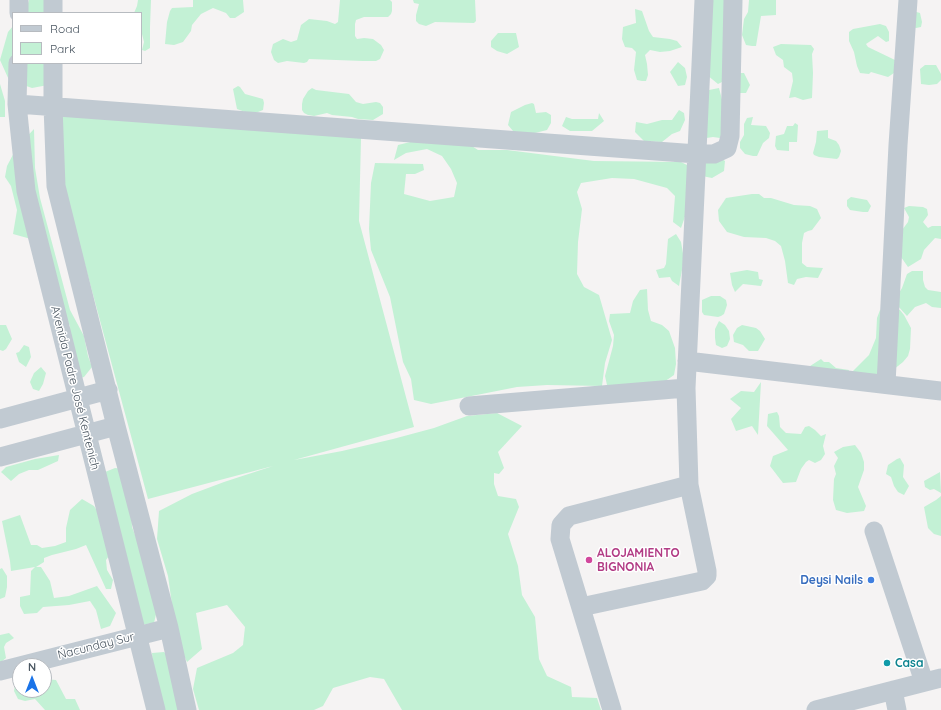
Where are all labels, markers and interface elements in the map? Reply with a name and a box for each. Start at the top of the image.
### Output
legend [12,12,142,64]
text: Road [50,21,80,36]
text: Park [50,41,75,56]
street label: Avenida Padre José Kentenich [48,304,102,472]
place label: ALOJAMIENTO BIGNONIA [597,546,680,574]
marker: ALOJAMIENTO BIGNONIA [584,555,594,565]
place label: Deysi Nails [800,573,863,587]
marker: Deysi Nails [866,575,876,585]
street label: Ńacunday Sur [56,629,136,663]
place label: Casa [895,656,923,670]
north arrow [12,658,52,698]
marker: Casa [882,658,892,668]
text: N [28,660,36,674]

